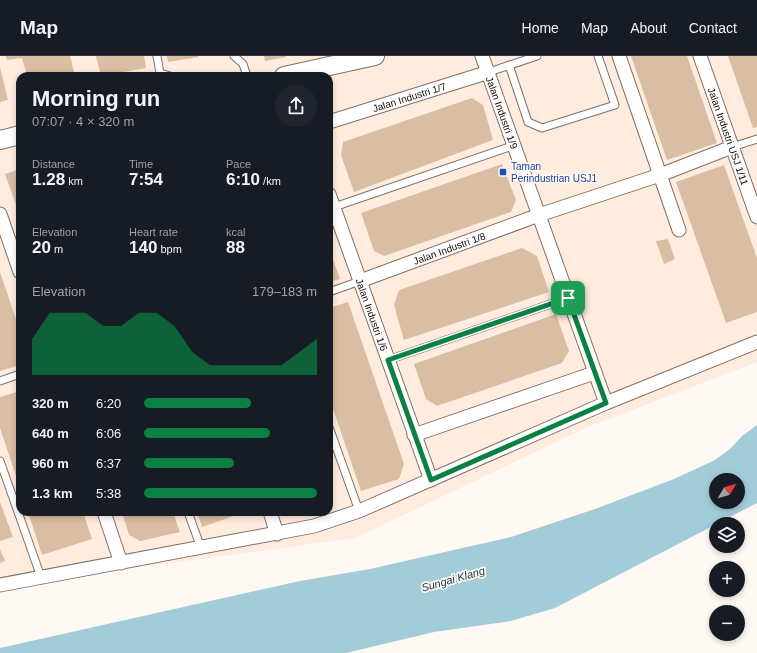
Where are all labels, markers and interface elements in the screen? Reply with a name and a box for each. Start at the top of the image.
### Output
text: Map [20,17,58,38]
text: Home [522,20,559,36]
text: Map [581,20,608,36]
text: About [630,20,667,36]
text: Contact [689,20,737,36]
street label: Jalan Industri 1/9 [484,75,520,151]
street label: Jalan Industri 1/7 [371,80,448,114]
button: share [275,85,317,127]
text: Morning run [32,86,160,111]
street label: Jalan Industri USJ 1/11 [706,86,751,187]
text: 07:07 · 4 × 320 m [32,114,134,129]
text: Distance [32,158,75,170]
text: Time [129,158,153,170]
text: Pace [226,158,251,170]
place label: Taman Perindustrian USJ1 [511,161,598,184]
marker: Taman Perindustrian USJ1 [498,167,508,177]
text: 1.28 [32,170,65,189]
text: 7:54 [129,170,163,189]
text: 6:10 [226,170,260,189]
text: km [65,175,83,187]
text: /km [260,175,281,187]
text: Elevation [32,226,77,238]
text: Heart rate [129,226,178,238]
text: kcal [226,226,246,238]
street label: Jalan Industri 1/8 [411,230,487,266]
text: 20 [32,238,51,257]
text: 140 [129,238,157,257]
text: 88 [226,238,245,257]
text: m [51,243,63,255]
text: bpm [157,243,182,255]
street label: Jalan Industri 1/6 [354,277,390,353]
pin [551,281,585,315]
text: Elevation [32,284,85,299]
text: 179–183 m [252,284,317,299]
icon: arrive [557,287,579,309]
text: 320 m [32,396,69,411]
text: 6:20 [96,396,121,411]
text: 640 m [32,426,69,441]
text: 6:06 [96,426,121,441]
text: 960 m [32,456,69,471]
text: 6:37 [96,456,121,471]
north arrow [709,473,745,509]
map controls [709,473,745,641]
text: 1.3 km [32,486,72,501]
text: 5:38 [96,486,121,501]
button: layers [709,517,745,553]
button: + [709,561,745,597]
water label: Sungai Klang [420,564,487,594]
button: − [709,605,745,641]

